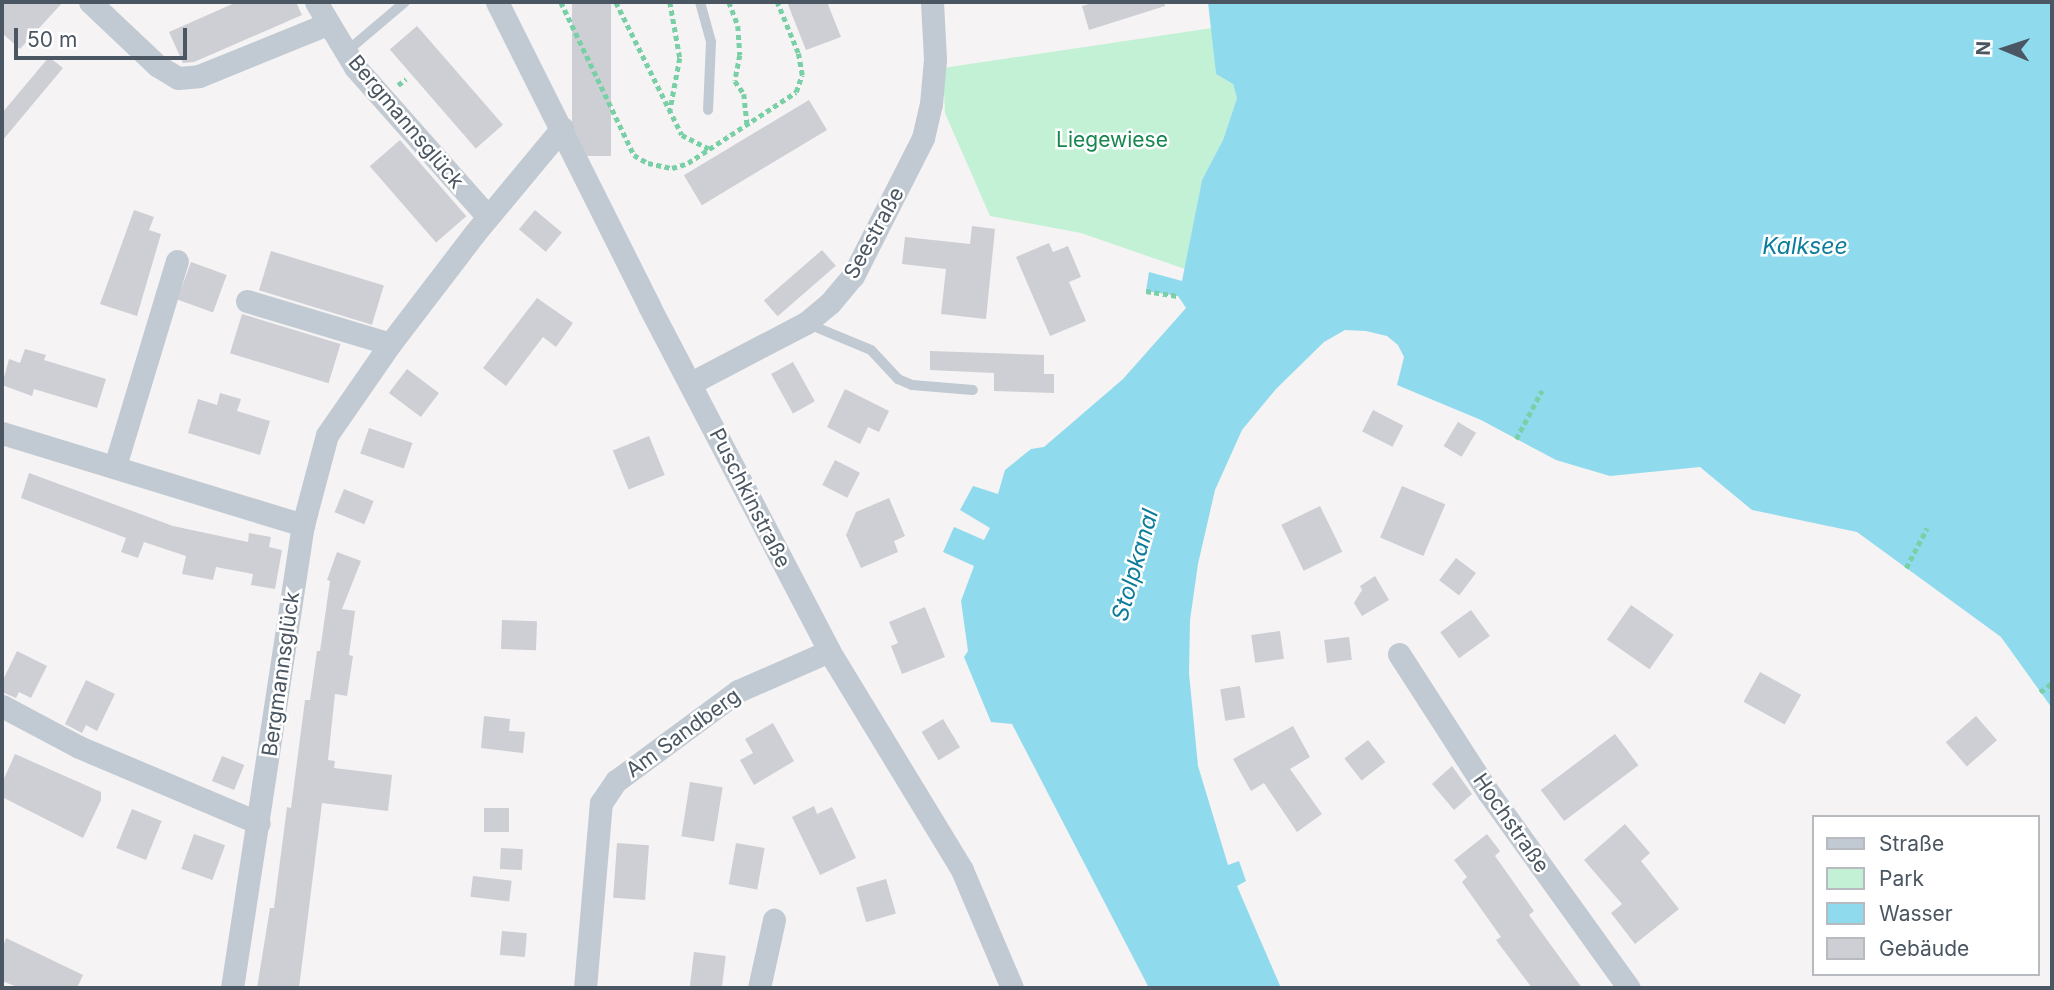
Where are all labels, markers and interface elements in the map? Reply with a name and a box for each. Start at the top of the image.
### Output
scale bar [18,14,191,58]
north arrow [1970,14,2040,84]
text: 50 m [27,27,77,52]
text: N [1972,41,1995,56]
street label: Bergmannsglück [343,50,469,194]
park label: Liegewiese [1056,127,1168,153]
street label: Seestraße [839,183,909,283]
water label: Kalksee [1762,232,1848,260]
street label: Puschkinstraße [704,424,796,572]
water label: Stolpkanal [1106,506,1164,624]
street label: Bergmannsglück [257,590,305,758]
street label: Am Sandberg [621,683,745,783]
street label: Hochstraße [1468,768,1554,878]
legend [1812,815,2040,976]
text: Straße [1879,831,1944,856]
text: Park [1879,866,1924,891]
text: Wasser [1879,901,1953,926]
text: Gebäude [1879,936,1969,961]

